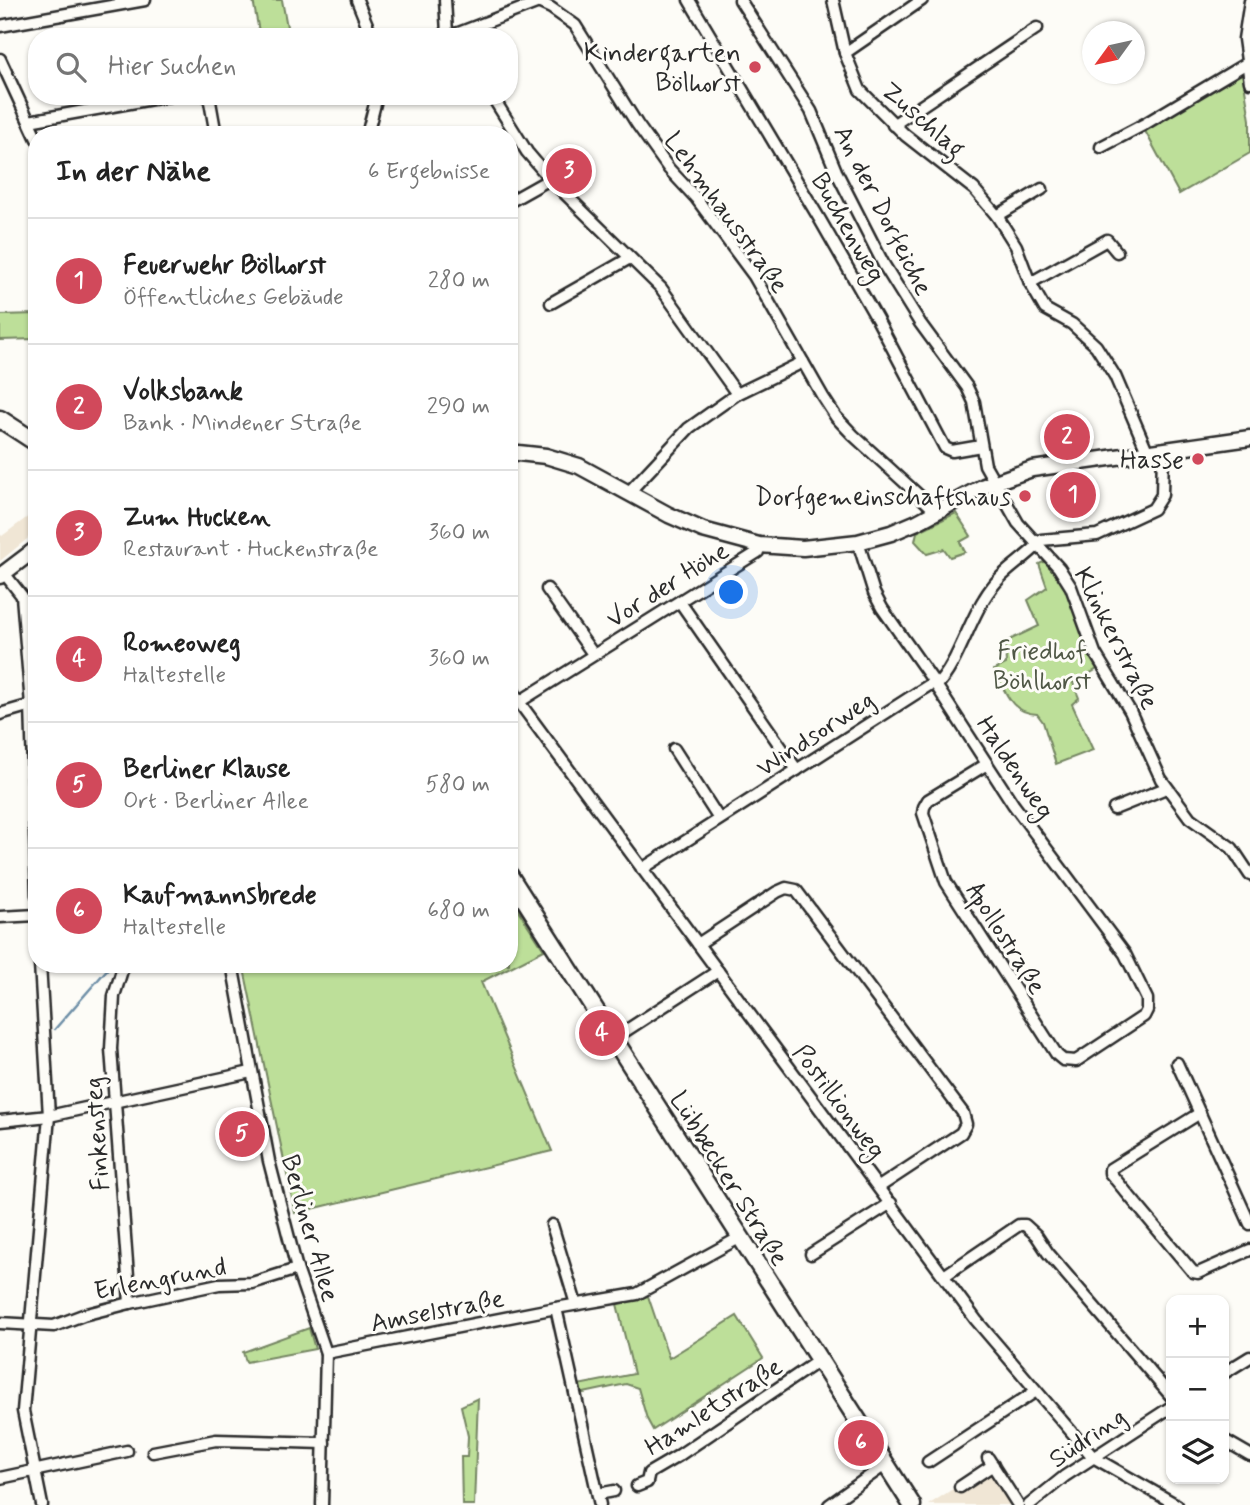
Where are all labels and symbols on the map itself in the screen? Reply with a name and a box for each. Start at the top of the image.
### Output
north arrow [1082,21,1145,84]
place label: Kindergarten Bölhorst [584,37,741,101]
marker: Kindergarten Bölhorst [747,59,763,75]
street label: Zuschlag [871,75,972,169]
street label: An der Dorfeiche [825,120,940,302]
street label: Lehmhausstraße [655,126,796,301]
pin: 3 [546,145,592,197]
street label: Buchenweg [800,167,892,290]
pin: 2 [1044,411,1090,463]
place label: Hasse [1120,444,1184,478]
marker: Hasse [1190,451,1206,467]
pin: 1 [1050,469,1096,521]
place label: Dorfgemeinschaftshaus [755,481,1011,515]
marker: Dorfgemeinschaftshaus [1017,488,1033,504]
street label: Vor der Höhe [600,534,736,637]
street label: Klinkerstraße [1065,562,1166,716]
your location [714,575,748,609]
park label: Friedhof Böhlhorst [993,635,1091,699]
street label: Windsorweg [750,684,882,786]
street label: Haldenweg [966,710,1061,828]
street label: Apollostraße [955,877,1053,1003]
pin: 4 [579,1007,625,1059]
street label: Postillionweg [782,1038,893,1168]
street label: Finkensteg [77,1076,119,1192]
street label: Lübbecker Straße [661,1085,796,1273]
pin: 5 [219,1108,265,1160]
street label: Berliner Allee [272,1151,346,1306]
street label: Erlengrund [91,1250,229,1309]
street label: Amselstraße [368,1282,507,1342]
street label: Hamletstraße [639,1350,790,1465]
street label: Südring [1043,1400,1133,1477]
pin: 6 [838,1417,884,1469]

